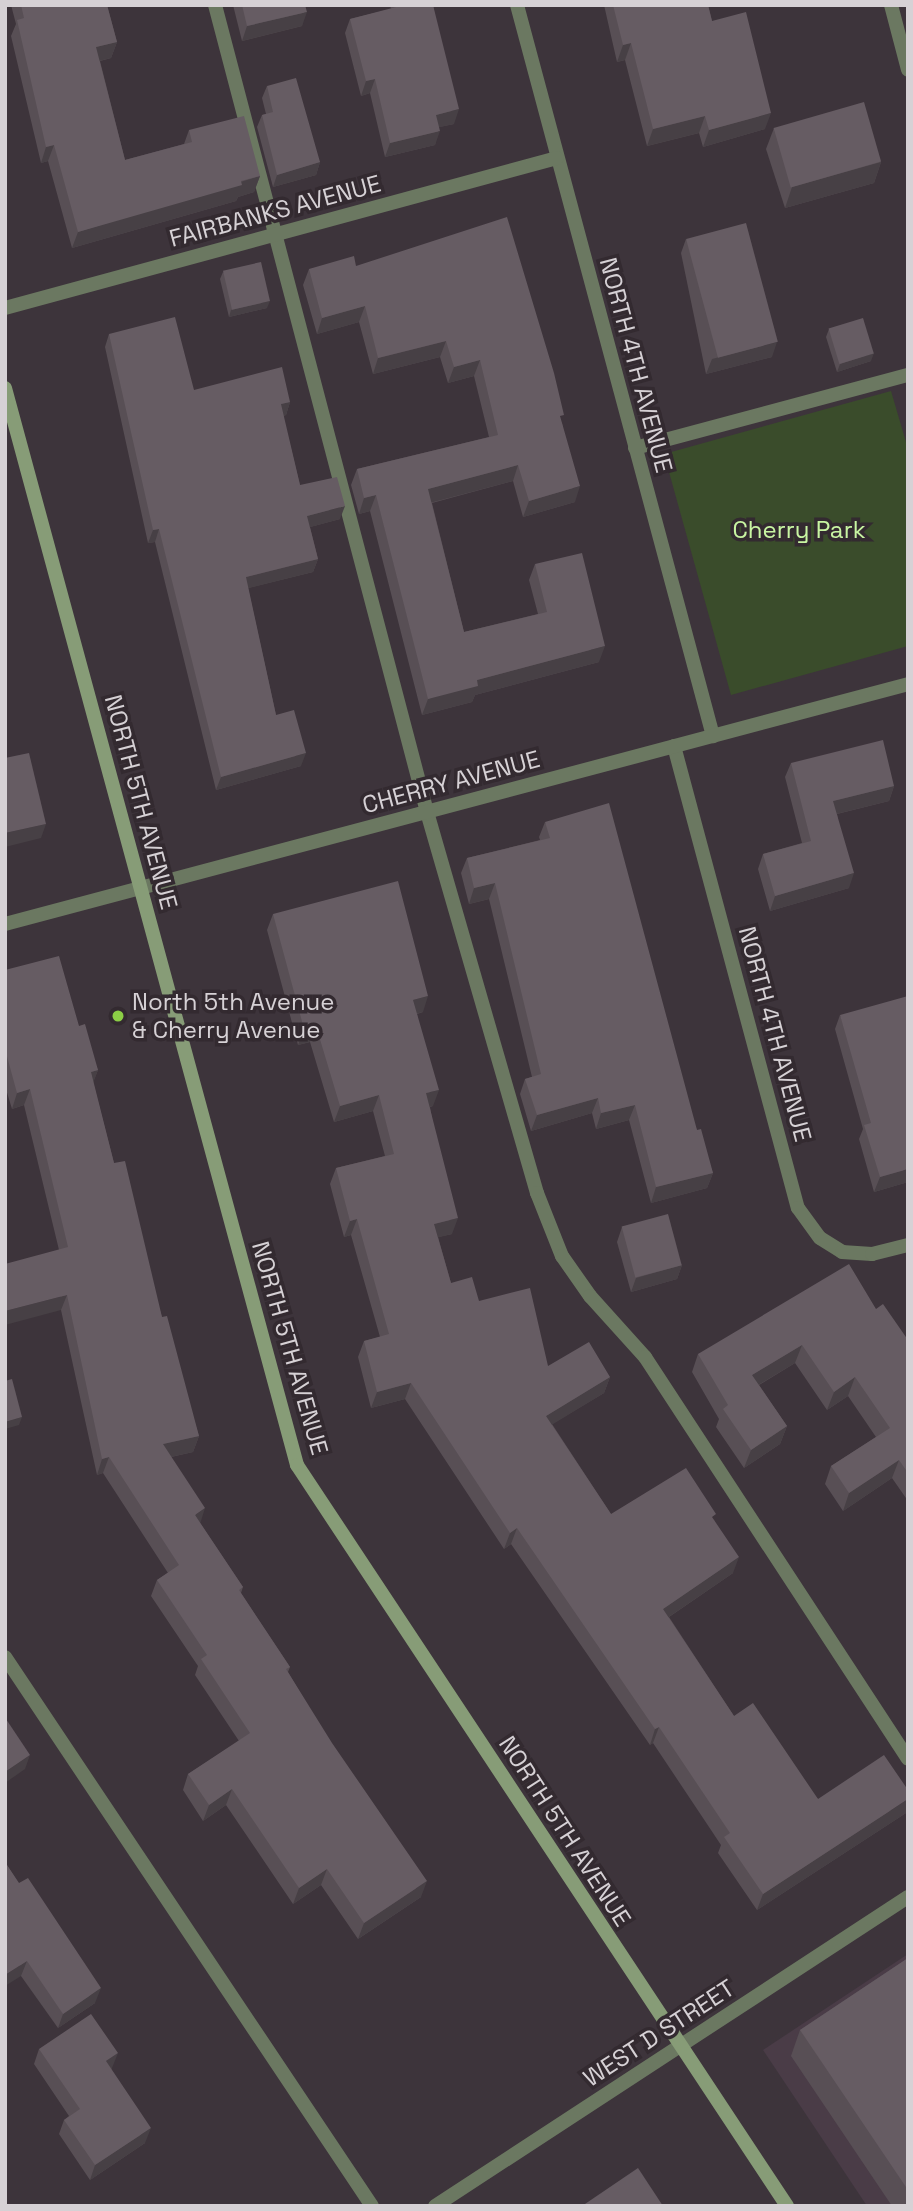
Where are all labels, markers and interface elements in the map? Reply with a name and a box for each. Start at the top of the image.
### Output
street label: FAIRBANKS AVENUE [166,169,384,253]
street label: NORTH 4TH AVENUE [593,254,679,476]
park label: Cherry Park [732,516,866,544]
street label: NORTH 5TH AVENUE [98,692,184,912]
street label: CHERRY AVENUE [359,744,543,820]
street label: NORTH 4TH AVENUE [732,923,818,1145]
place label: North 5th Avenue & Cherry Avenue [132,988,335,1044]
marker: North 5th Avenue & Cherry Avenue [110,1008,126,1024]
street label: NORTH 5TH AVENUE [246,1238,334,1458]
street label: NORTH 5TH AVENUE [493,1730,637,1932]
street label: WEST D STREET [578,1973,740,2093]

